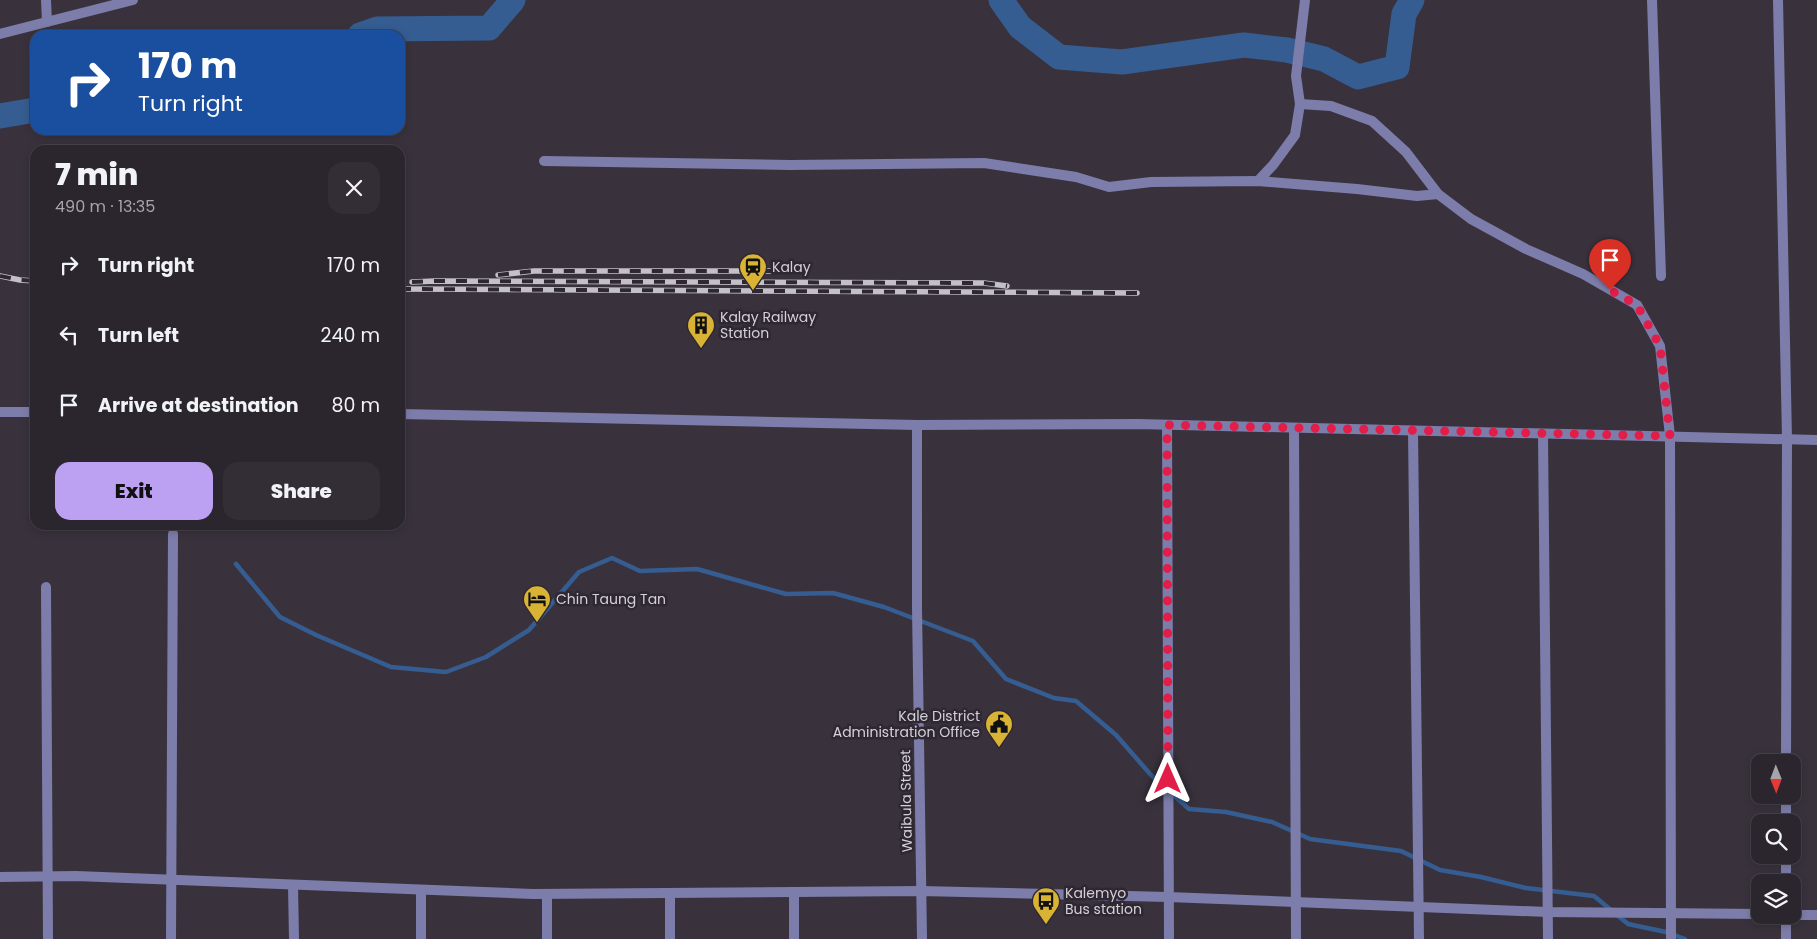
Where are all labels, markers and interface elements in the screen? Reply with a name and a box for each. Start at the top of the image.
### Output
text: 170 m [138,41,237,90]
icon: right [55,50,120,115]
text: Turn right [138,88,243,119]
text: 7 min [55,153,138,196]
button: close [328,162,380,214]
text: 490 m · 13:35 [55,195,155,218]
pin [1589,239,1631,290]
icon: arrive [1596,246,1624,274]
icon: right [55,251,83,279]
text: Turn right [98,252,194,279]
text: 170 m [327,252,380,279]
station icon: Kalay [738,252,768,291]
place label: Kalay [772,257,811,277]
place label: Kalay Railway Station [720,307,816,343]
building icon: Kalay Railway Station [686,310,716,349]
icon: left [55,321,83,349]
text: Turn left [98,322,179,349]
text: 240 m [321,322,380,349]
icon: arrive [55,391,83,419]
text: Arrive at destination [98,392,299,419]
text: 80 m [331,392,380,419]
button: Exit [55,462,213,520]
button: Share [223,462,380,520]
hotel icon: Chin Taung Tan [522,584,552,623]
place label: Chin Taung Tan [556,589,666,609]
place label: Kale District Administration Office [833,706,980,742]
public building icon: Kale District Administration Office [984,709,1014,748]
street label: Waibula Street [895,750,917,852]
position arrow [1141,752,1193,804]
north arrow [1751,754,1801,804]
map controls [1751,754,1801,924]
button: search [1751,814,1801,864]
button: layers [1751,874,1801,924]
place label: Kalemyo Bus station [1065,883,1142,919]
bus stop icon: Kalemyo Bus station [1031,886,1061,925]

